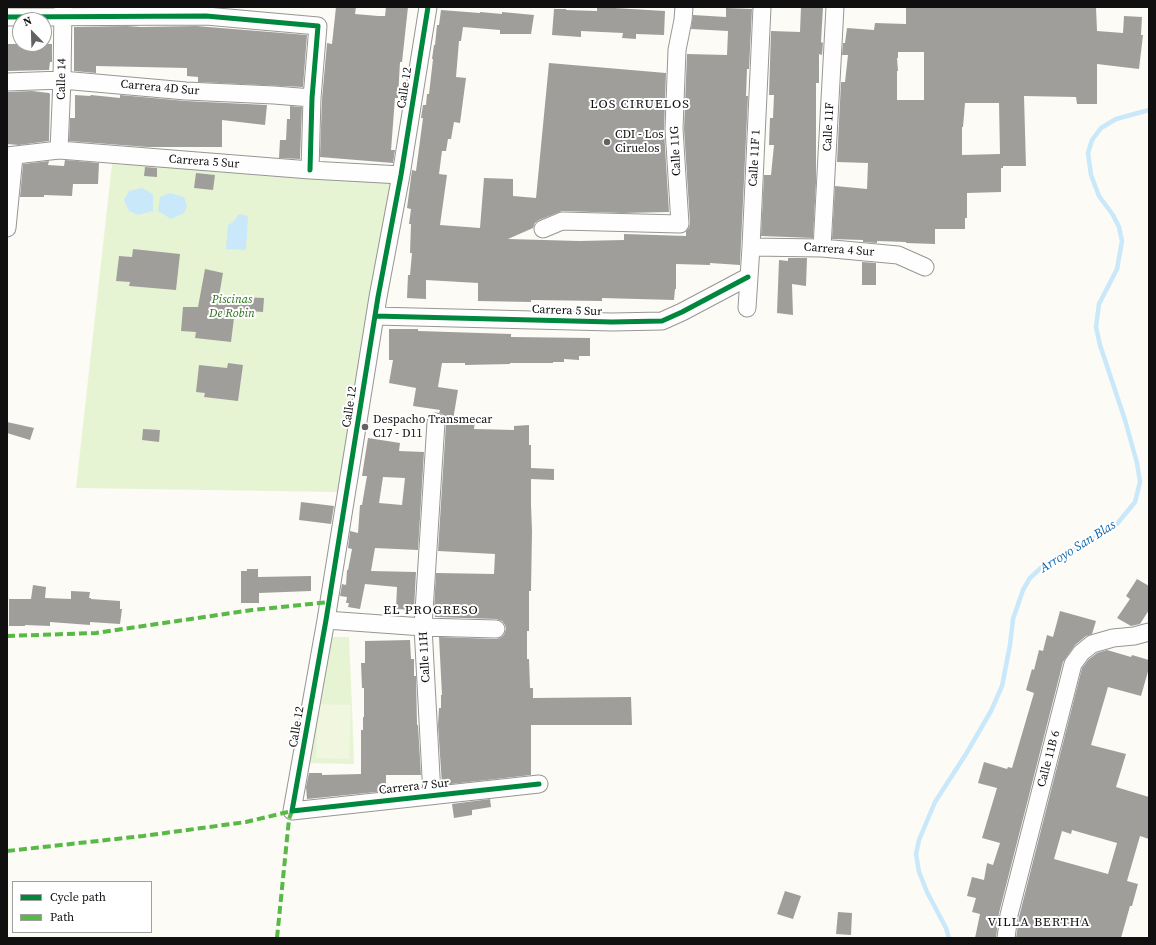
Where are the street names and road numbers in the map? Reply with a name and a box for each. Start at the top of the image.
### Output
street label: Calle 14 [54,58,70,100]
street label: Calle 12 [395,66,415,110]
street label: Carrera 4D Sur [120,77,200,99]
street label: Calle 11F [821,102,837,152]
street label: Calle 11G [668,126,684,176]
street label: Calle 11F 1 [746,129,764,187]
street label: Carrera 5 Sur [168,152,240,172]
street label: Carrera 4 Sur [803,240,875,260]
street label: Carrera 5 Sur [532,303,602,319]
street label: Calle 12 [340,385,360,429]
street label: Calle 11H [416,631,434,683]
street label: Calle 12 [286,705,308,749]
street label: Calle 11B 6 [1035,729,1063,789]
street label: Carrera 7 Sur [378,776,450,798]

